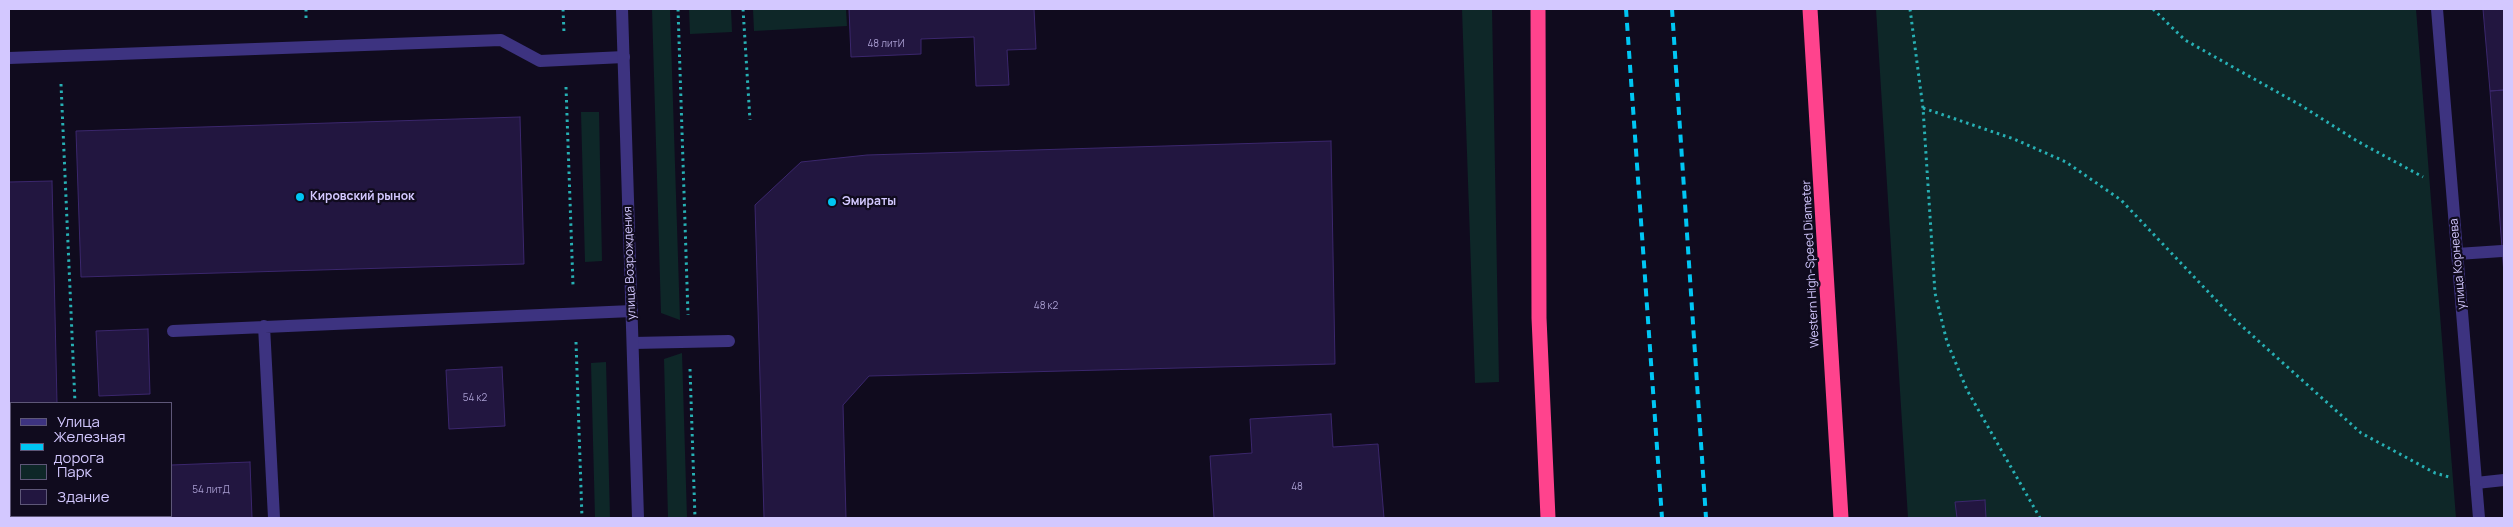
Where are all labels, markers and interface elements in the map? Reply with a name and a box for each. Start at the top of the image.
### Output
house number: 48 литИ [867,38,905,50]
street label: Western High-Speed Diameter [1799,180,1823,348]
place label: Кировский рынок [310,190,415,204]
marker: Кировский рынок [294,191,306,203]
place label: Эмираты [842,195,896,209]
marker: Эмираты [826,196,838,208]
street label: улица Возрождения [621,206,639,320]
street label: улица Корнеева [2447,218,2469,310]
house number: 48 к2 [1034,300,1058,312]
house number: 54 к2 [463,392,487,404]
legend [10,402,172,517]
text: Улица [57,411,100,432]
text: Железная дорога [54,426,125,468]
text: Парк [57,461,92,482]
house number: 48 [1291,481,1303,493]
house number: 54 литД [192,484,230,496]
text: Здание [57,486,109,507]

